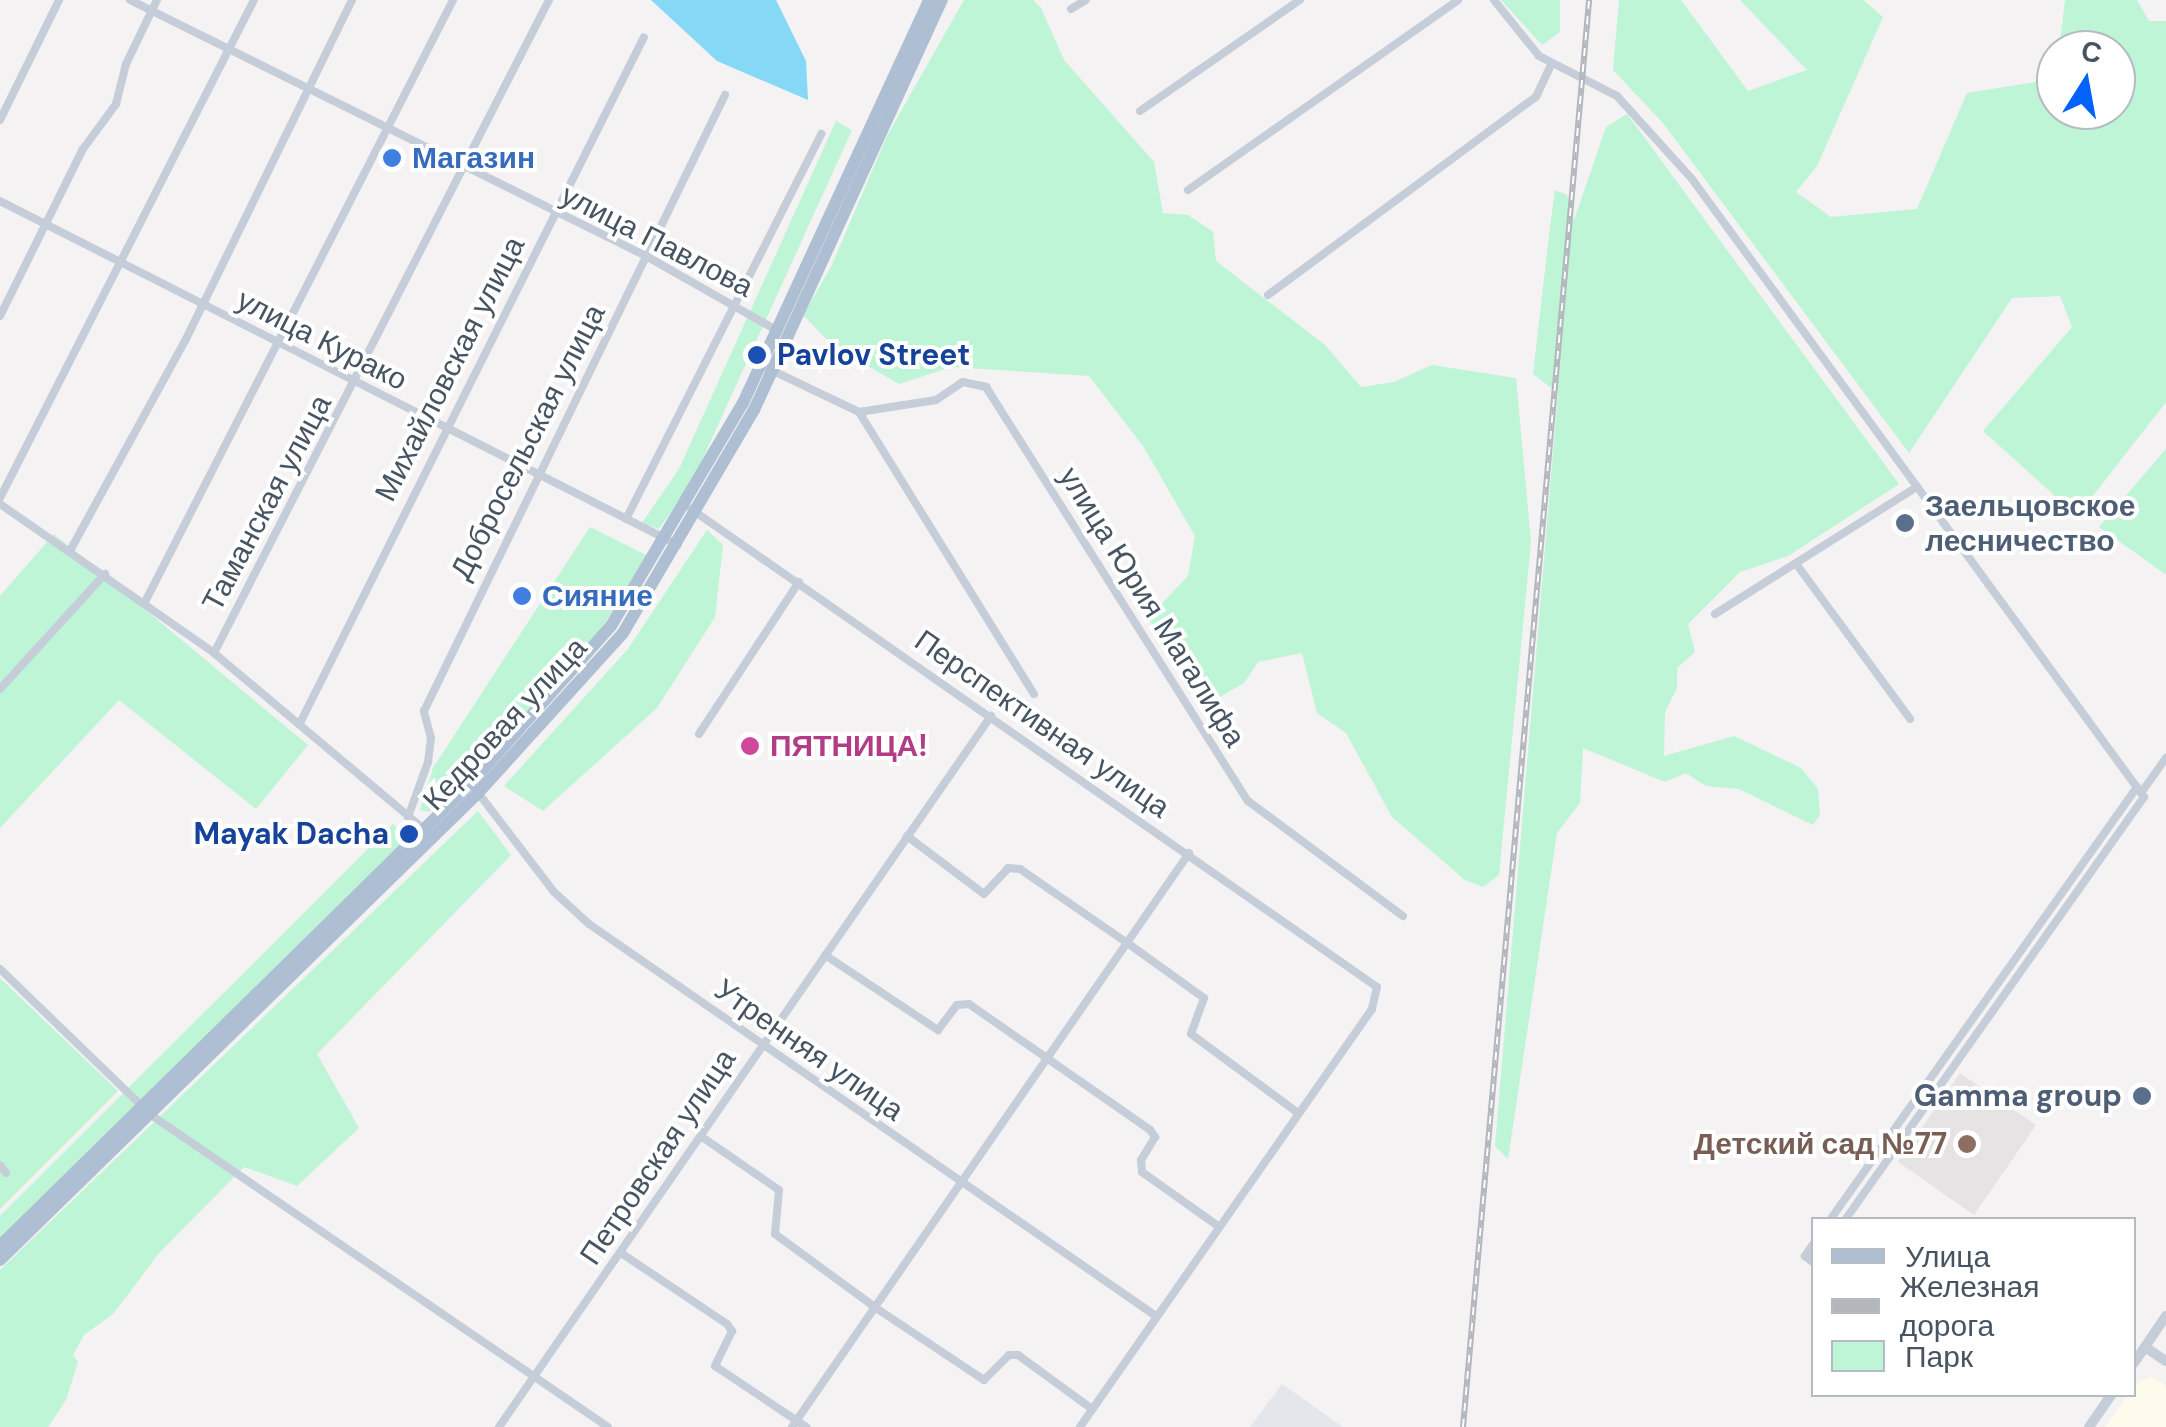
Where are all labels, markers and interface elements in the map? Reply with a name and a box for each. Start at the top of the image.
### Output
north arrow [2036,30,2136,130]
text: С [2078,32,2105,72]
place label: Магазин [412,140,535,176]
marker: Магазин [381,147,403,169]
street label: улица Павлова [555,177,759,305]
street label: Михайловская улица [368,231,532,507]
street label: улица Курако [231,282,413,398]
street label: Добросельская улица [443,298,613,586]
place label: Pavlov Street [777,337,970,373]
marker: Pavlov Street [746,344,768,366]
street label: Таманская улица [195,389,339,617]
street label: улица Юрия Магалифа [1051,460,1253,754]
place label: Заельцовское лесничество [1925,488,2135,558]
marker: Заельцовское лесничество [1894,512,1916,534]
place label: Сияние [542,578,653,614]
marker: Сияние [511,585,533,607]
street label: Перспективная улица [908,622,1176,826]
street label: Кедровая улица [416,630,594,818]
place label: ПЯТНИЦА! [770,728,928,764]
marker: ПЯТНИЦА! [739,735,761,757]
place label: Mayak Dacha [193,816,389,852]
marker: Mayak Dacha [398,823,420,845]
street label: Утренняя улица [708,972,910,1128]
street label: Петровская улица [573,1042,743,1272]
place label: Gamma group [1914,1078,2122,1114]
marker: Gamma group [2131,1085,2153,1107]
place label: Детский сад №77 [1694,1126,1947,1162]
marker: Детский сад №77 [1956,1133,1978,1155]
legend [1811,1217,2136,1397]
text: Улица [1905,1237,1990,1276]
text: Железная дорога [1900,1267,2039,1345]
text: Парк [1905,1337,1973,1376]

